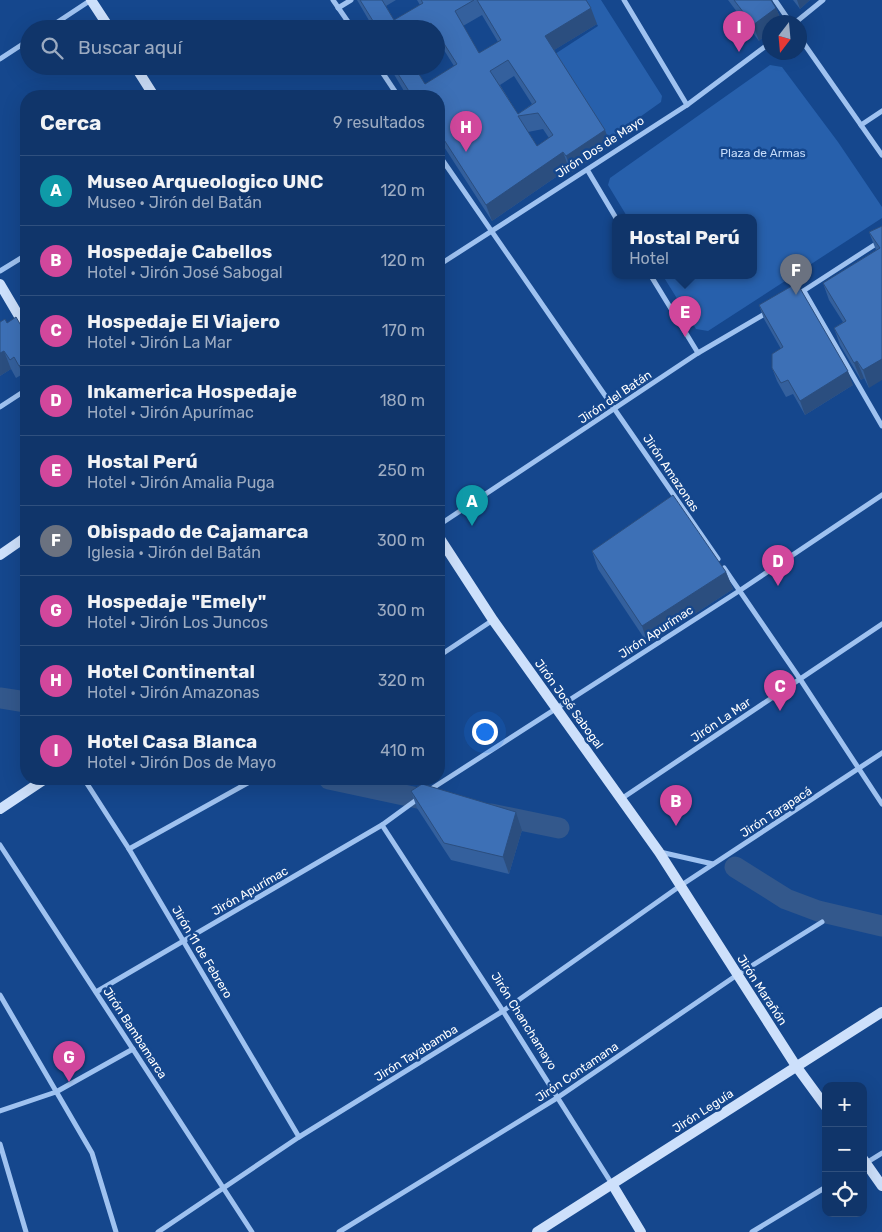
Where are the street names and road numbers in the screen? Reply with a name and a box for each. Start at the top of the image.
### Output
street label: Jirón Dos de Mayo [553,113,647,181]
street label: Jirón del Batán [576,367,654,427]
street label: Jirón Amazonas [640,432,702,514]
street label: Jirón Apurímac [616,603,696,661]
street label: Jirón José Sabogal [532,657,606,752]
street label: Jirón La Mar [688,695,754,745]
street label: Jirón Tarapacá [738,784,814,840]
street label: Jirón Apurímac [209,863,291,918]
street label: Jirón 11 de Febrero [169,903,235,1001]
street label: Jirón Marañón [734,952,790,1028]
street label: Jirón Chanchamayo [488,970,560,1072]
street label: Jirón Bambamarca [100,985,170,1081]
street label: Jirón Tayabamba [372,1022,460,1084]
street label: Jirón Contamana [533,1039,621,1105]
street label: Jirón Leguía [670,1086,736,1136]

